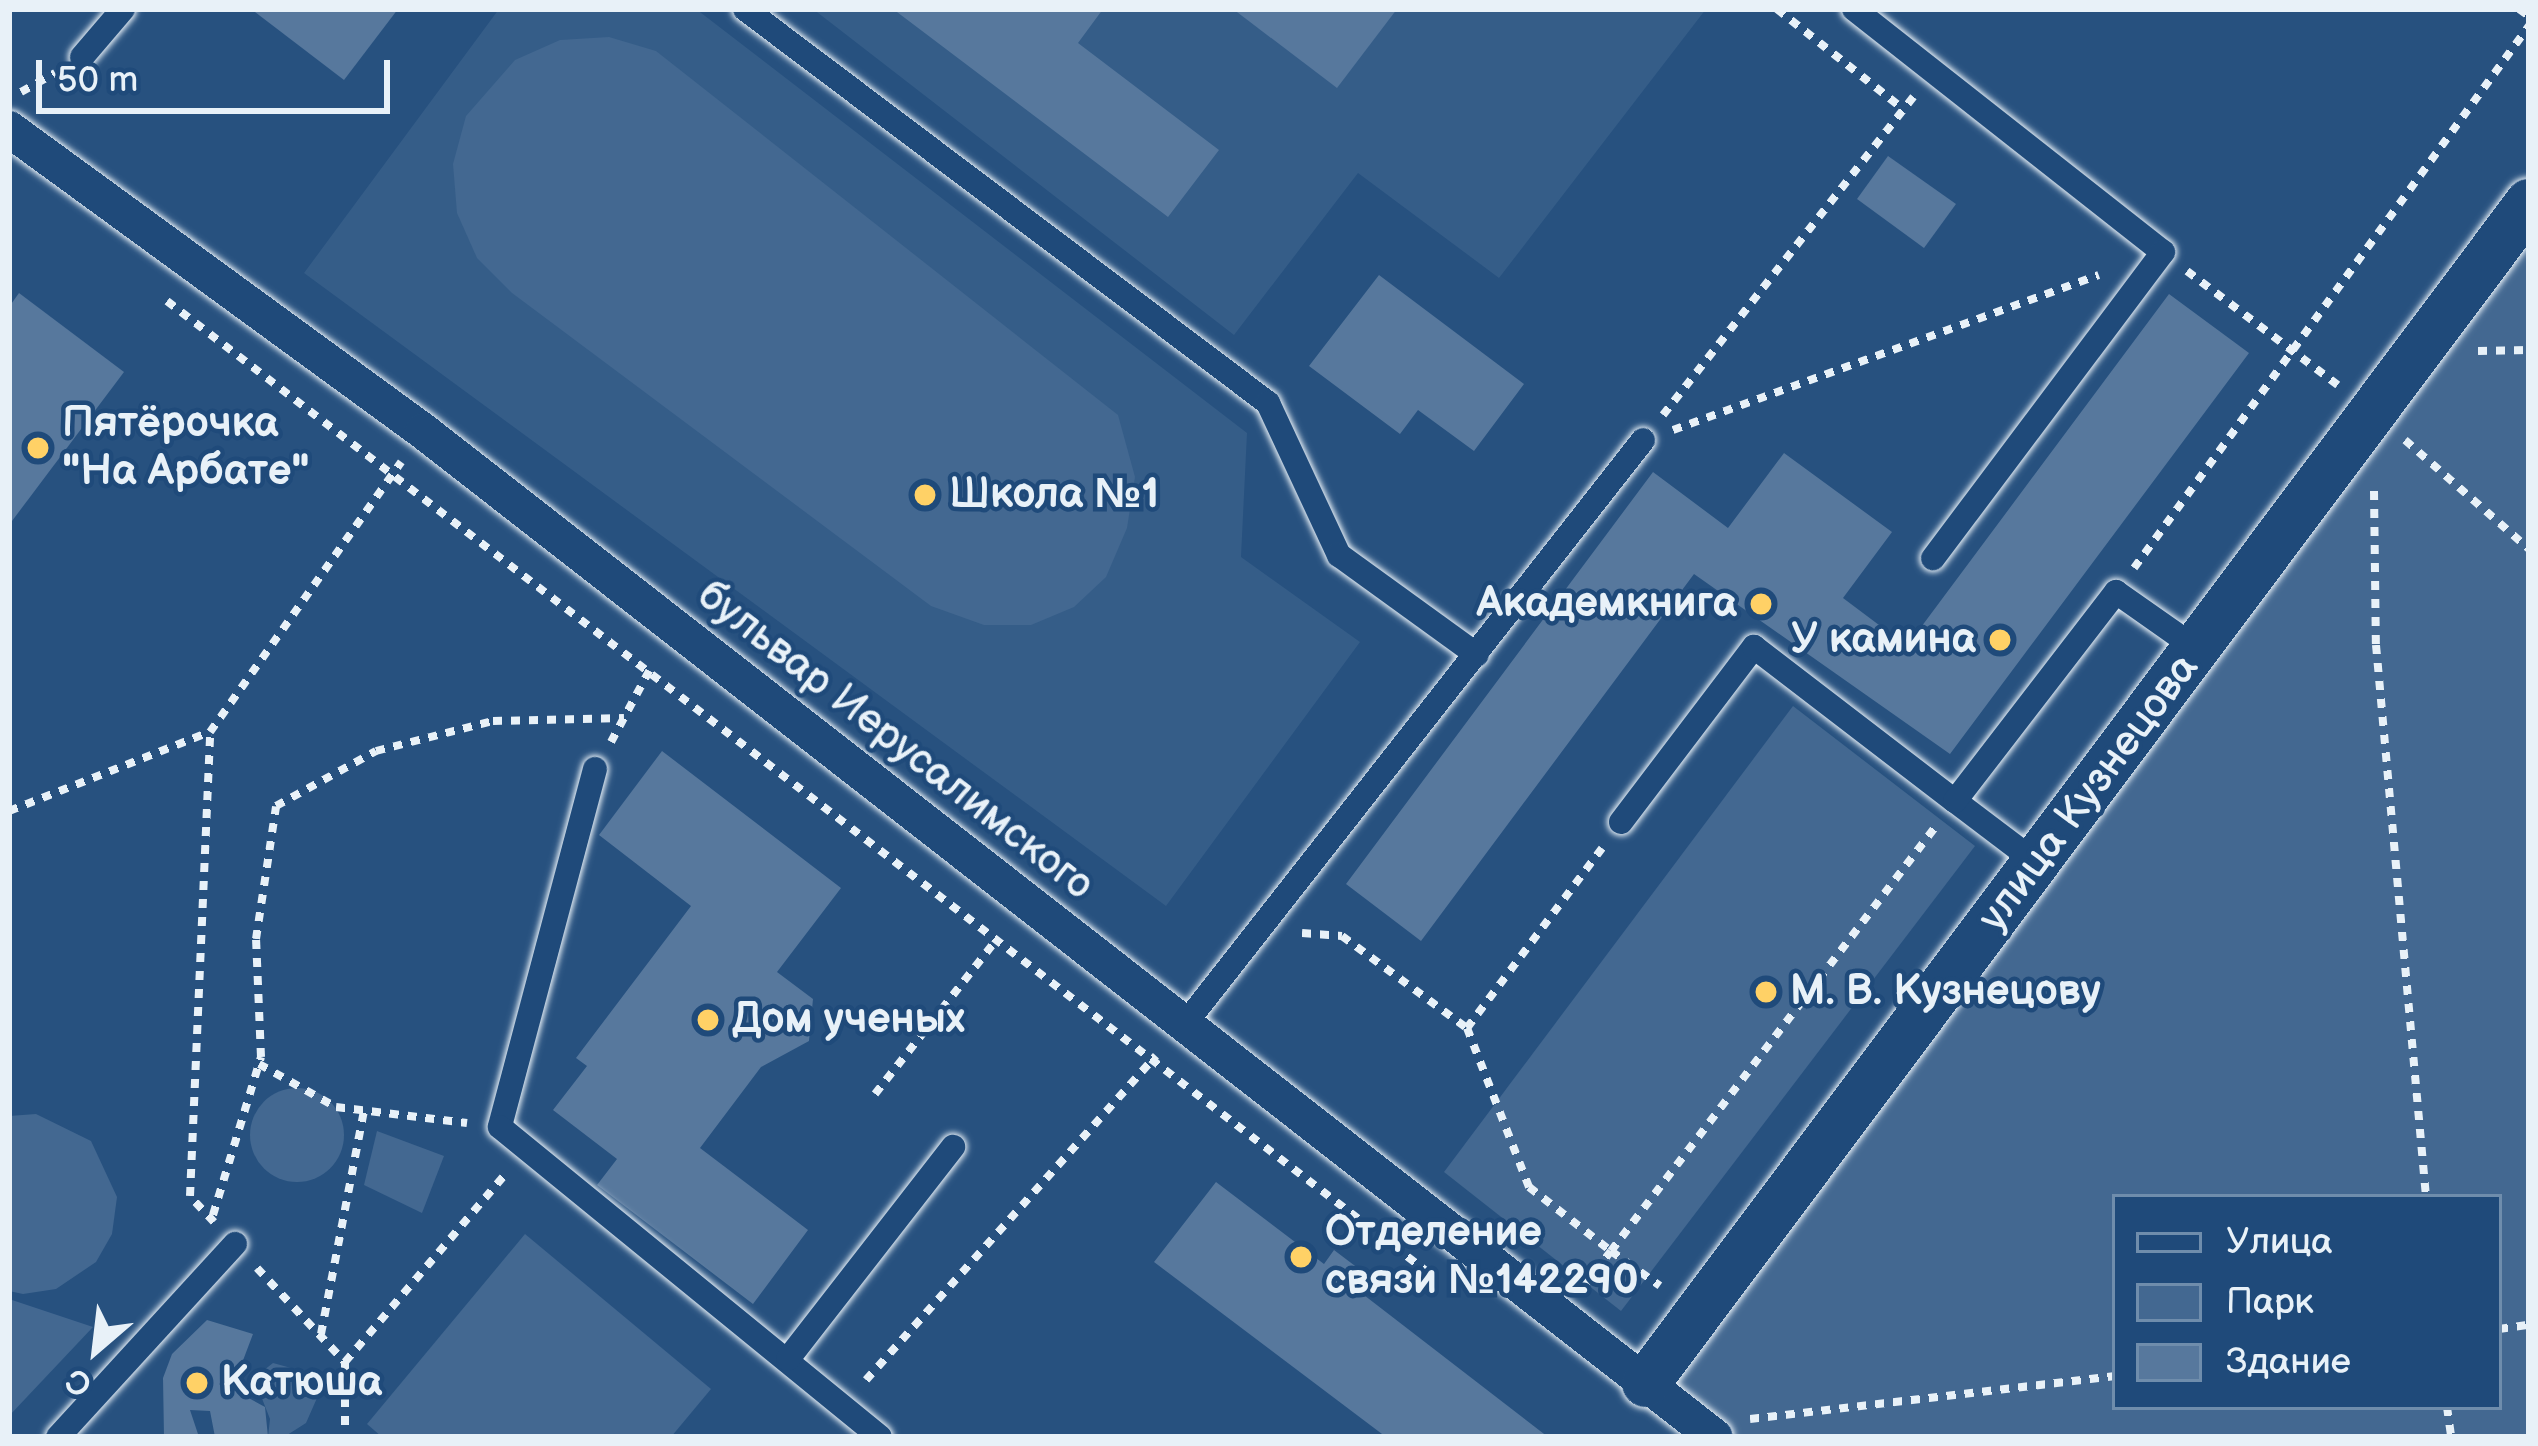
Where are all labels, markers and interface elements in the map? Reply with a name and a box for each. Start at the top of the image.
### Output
scale bar [42,36,396,110]
text: 50 m [57,59,138,102]
place label: Пятёрочка "На Арбате" [62,399,310,498]
marker: Пятёрочка "На Арбате" [25,435,51,461]
place label: Школа №1 [949,470,1159,520]
marker: Школа №1 [912,482,938,508]
street label: бульвар Иерусалимского [687,571,1103,911]
place label: Академкнига [1476,579,1737,629]
marker: Академкнига [1748,591,1774,617]
place label: У камина [1791,615,1976,665]
marker: У камина [1987,627,2013,653]
street label: улица Кузнецова [1968,644,2210,942]
place label: М. В. Кузнецову [1790,967,2101,1017]
marker: М. В. Кузнецову [1753,979,1779,1005]
place label: Дом ученых [732,995,965,1045]
marker: Дом ученых [695,1007,721,1033]
legend [2112,1194,2502,1410]
place label: Отделение связи №142290 [1325,1208,1639,1306]
text: Улица [2226,1221,2333,1264]
marker: Отделение связи №142290 [1288,1244,1314,1270]
text: Парк [2226,1281,2314,1324]
north arrow [36,1290,156,1410]
text: Здание [2226,1341,2351,1384]
place label: Катюша [221,1358,382,1408]
text: С [60,1359,99,1405]
marker: Катюша [184,1370,210,1396]

